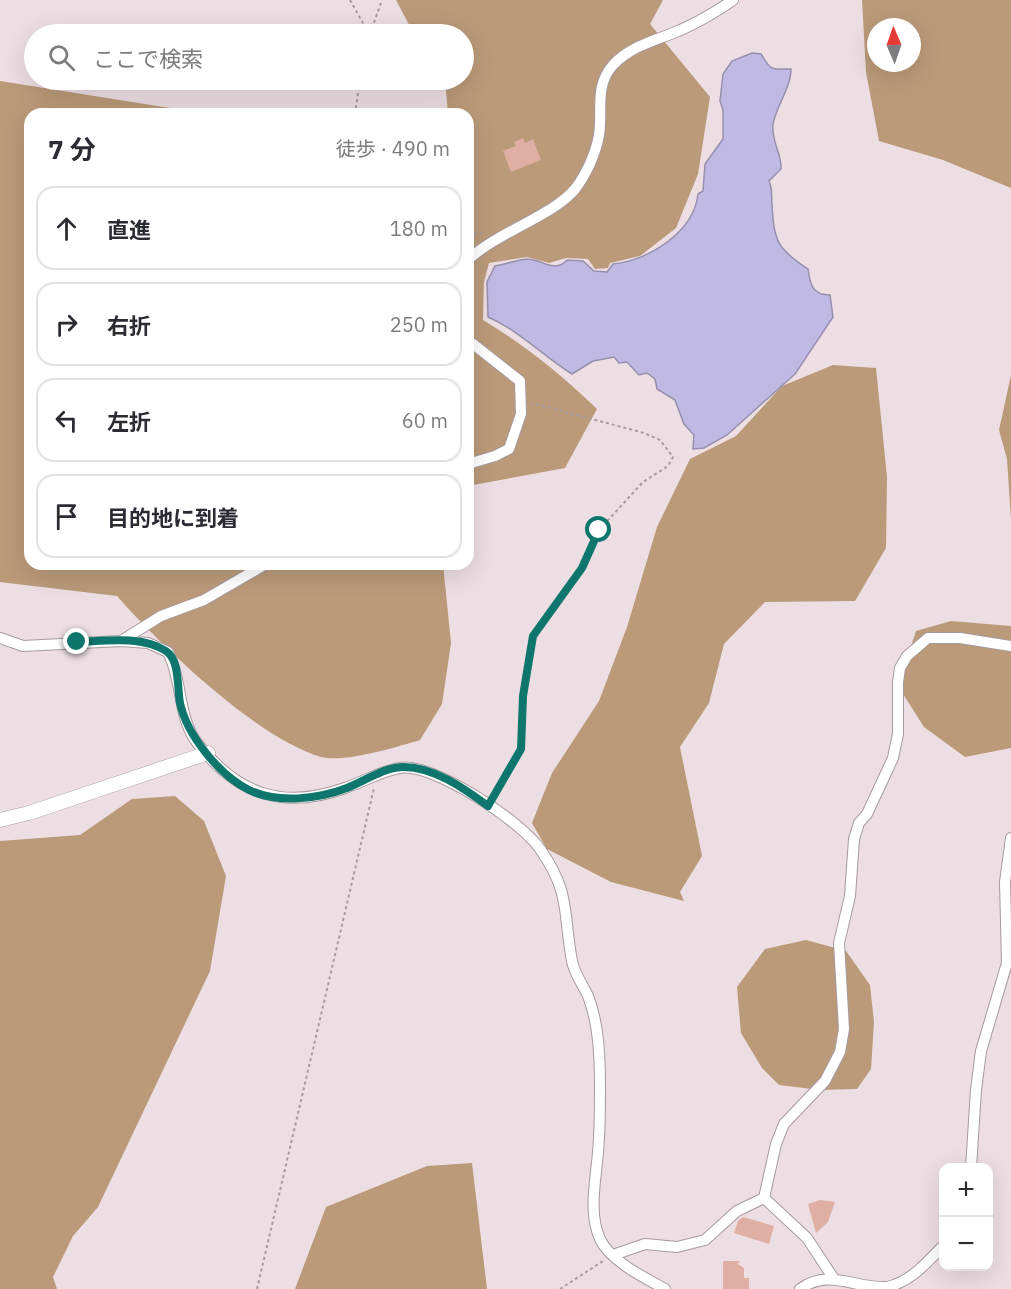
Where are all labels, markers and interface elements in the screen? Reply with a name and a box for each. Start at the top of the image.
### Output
north arrow [867,18,921,72]
search box [24,24,474,90]
icon: search [45,41,78,74]
text: ここで検索 [93,44,203,73]
text: 7 分 [48,132,96,166]
text: 徒歩 · 490 m [336,135,450,162]
icon: ahead [50,212,83,245]
text: 直進 [107,215,151,244]
text: 180 m [390,215,448,242]
icon: right [50,308,83,341]
text: 右折 [107,311,151,340]
text: 250 m [390,311,448,338]
icon: left [50,404,83,437]
text: 左折 [107,407,151,436]
text: 60 m [402,407,448,434]
icon: arrive [50,500,83,533]
text: 目的地に到着 [107,503,239,532]
route start [585,516,611,542]
route end [63,628,89,654]
map controls [939,1163,993,1271]
button: + [939,1163,993,1217]
button: − [939,1217,993,1271]

